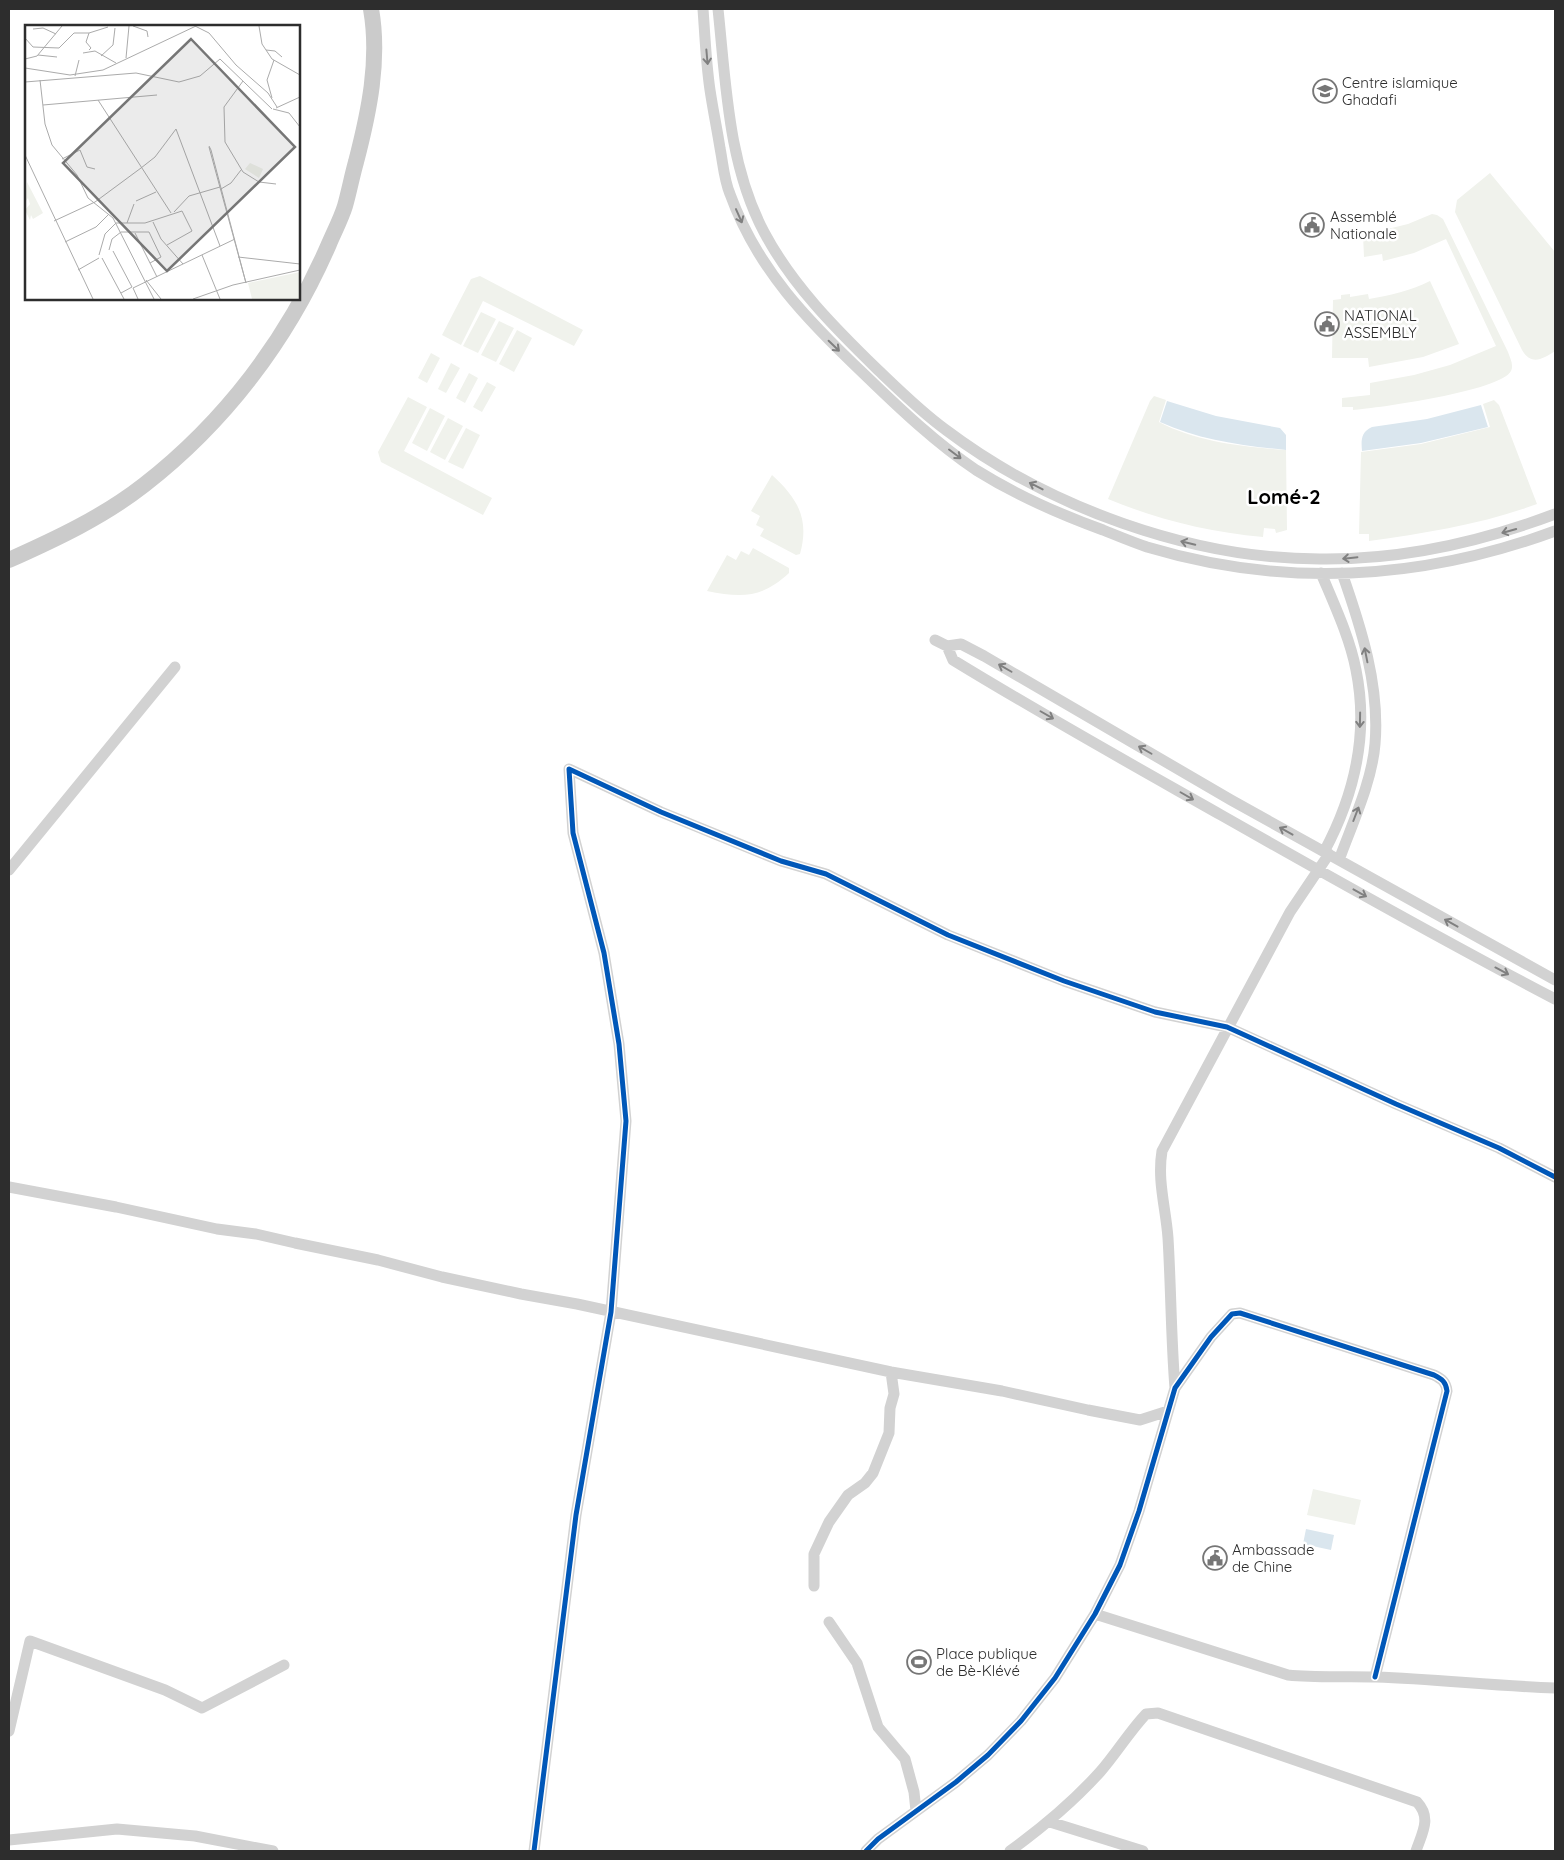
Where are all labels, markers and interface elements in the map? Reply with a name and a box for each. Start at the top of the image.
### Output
inset map [25,25,300,300]
one-way arrow [702,49,712,65]
place label: Centre islamique Ghadafi [1342,73,1458,109]
school or university icon: Centre islamique Ghadafi [1312,78,1338,104]
place label: Assemblé Nationale [1330,207,1397,243]
one-way arrow [735,208,745,223]
public building icon: Assemblé Nationale [1299,212,1325,238]
place label: NATIONAL ASSEMBLY [1344,306,1417,342]
public building icon: NATIONAL ASSEMBLY [1314,311,1340,337]
one-way arrow [828,340,840,352]
one-way arrow [948,449,962,459]
one-way arrow [1029,481,1044,491]
district label: Lomé-2 [1247,484,1321,509]
one-way arrow [1502,527,1518,536]
one-way arrow [1181,538,1197,547]
one-way arrow [1342,553,1358,563]
one-way arrow [1361,647,1371,663]
one-way arrow [998,663,1012,673]
one-way arrow [1039,710,1053,720]
one-way arrow [1355,712,1365,728]
one-way arrow [1139,744,1153,754]
one-way arrow [1180,791,1194,801]
one-way arrow [1352,807,1361,822]
one-way arrow [1280,825,1294,835]
one-way arrow [1352,889,1367,898]
one-way arrow [1444,918,1459,928]
one-way arrow [1495,966,1510,976]
place label: Ambassade de Chine [1232,1540,1314,1576]
public building icon: Ambassade de Chine [1202,1545,1228,1571]
place label: Place publique de Bè-Klévé [936,1644,1037,1680]
sports icon: Place publique de Bè-Klévé [906,1649,932,1675]

